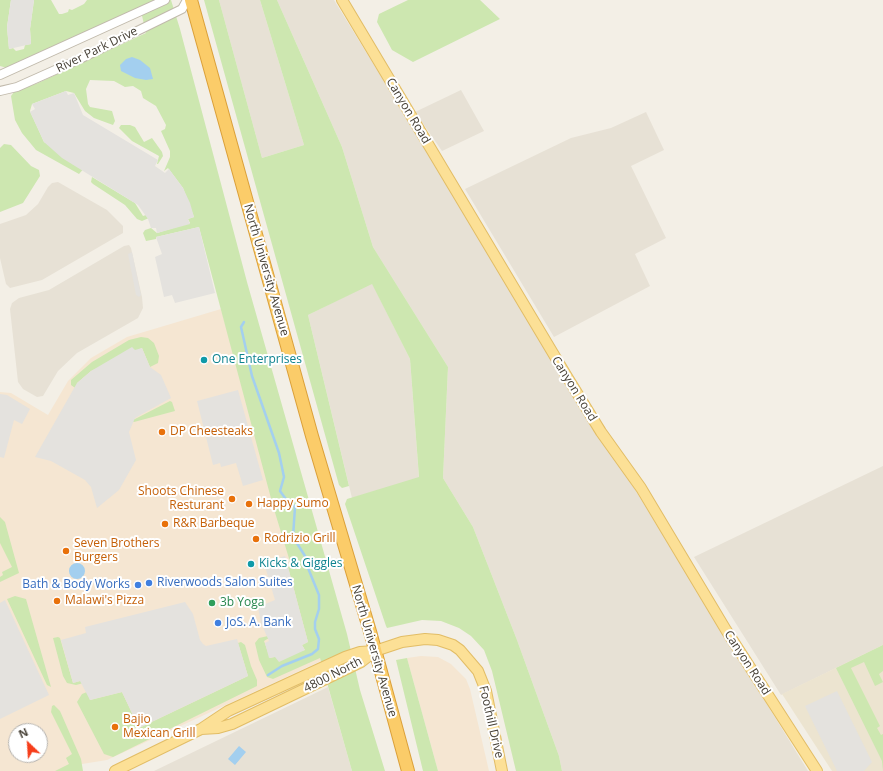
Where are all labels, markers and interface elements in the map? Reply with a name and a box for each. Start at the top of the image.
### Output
street label: River Park Drive [54,24,140,76]
street label: Canyon Road [383,76,433,146]
street label: North University Avenue [240,202,292,338]
place label: One Enterprises [212,353,302,367]
street label: Canyon Road [548,354,600,424]
marker: One Enterprises [199,355,209,365]
place label: DP Cheesteaks [170,425,253,439]
marker: DP Cheesteaks [157,427,167,437]
place label: Shoots Chinese Resturant [138,485,224,513]
marker: Shoots Chinese Resturant [227,494,237,504]
place label: Happy Sumo [257,497,329,511]
marker: Happy Sumo [244,499,254,509]
place label: R&R Barbeque [173,517,255,531]
marker: R&R Barbeque [160,519,170,529]
place label: Rodrizio Grill [264,532,336,546]
marker: Rodrizio Grill [251,534,261,544]
place label: Seven Brothers Burgers [74,537,159,565]
marker: Seven Brothers Burgers [61,546,71,556]
place label: Kicks & Giggles [259,557,342,571]
marker: Kicks & Giggles [246,559,256,569]
place label: Riverwoods Salon Suites [157,576,293,590]
place label: Bath & Body Works [22,578,130,592]
marker: Riverwoods Salon Suites [144,578,154,588]
marker: Bath & Body Works [133,580,143,590]
street label: North University Avenue [348,583,400,719]
place label: Malawi's Pizza [65,594,144,608]
marker: Malawi's Pizza [52,596,62,606]
place label: 3b Yoga [220,596,264,610]
marker: 3b Yoga [207,598,217,608]
place label: JoS. A. Bank [226,616,291,630]
marker: JoS. A. Bank [213,618,223,628]
street label: Canyon Road [721,628,773,698]
street label: 4800 North [302,654,364,696]
street label: Foothill Drive [476,684,506,760]
place label: Bajio Mexican Grill [123,713,195,741]
marker: Bajio Mexican Grill [110,722,120,732]
north arrow [8,723,48,763]
text: N [16,724,30,741]

